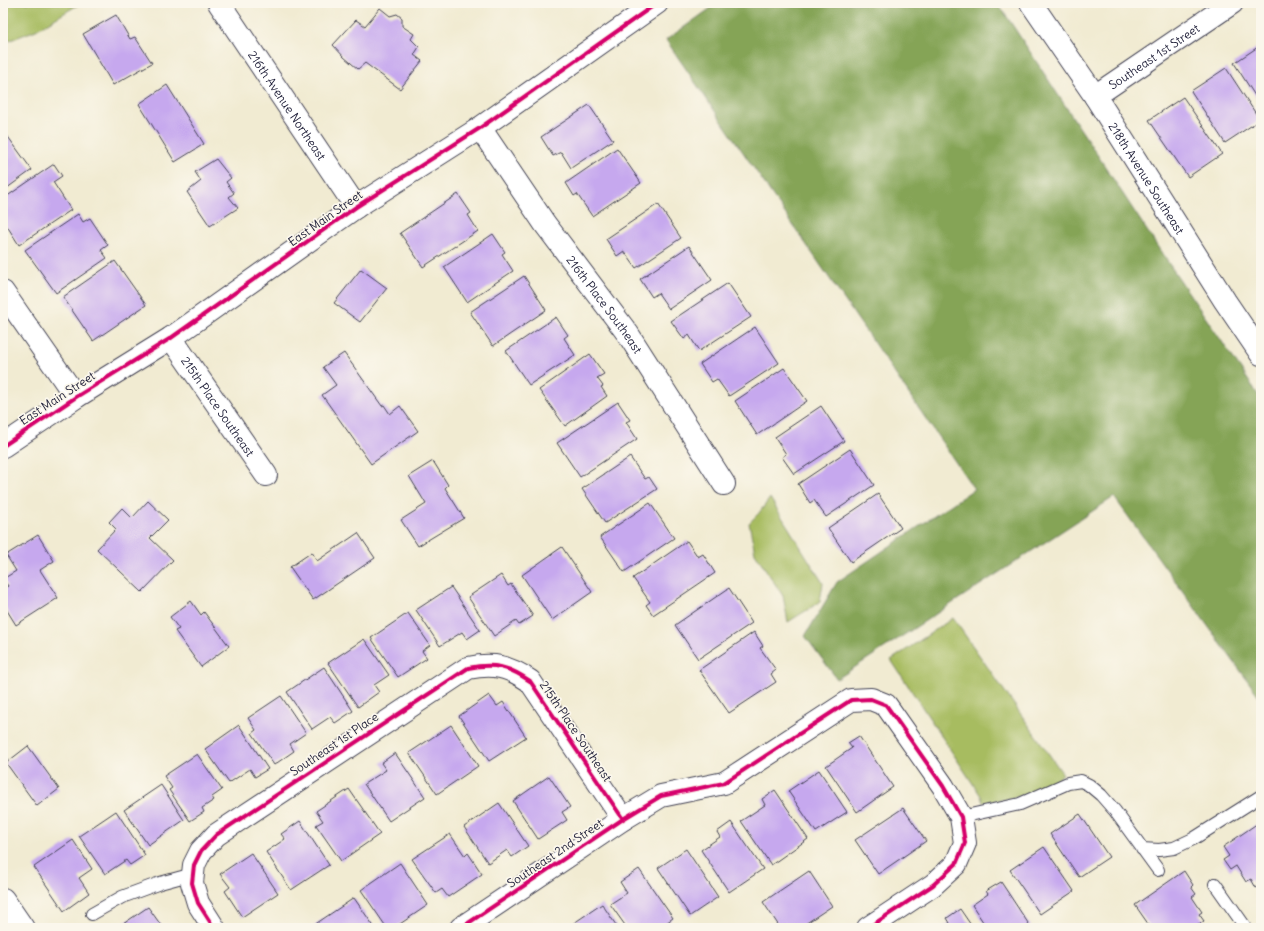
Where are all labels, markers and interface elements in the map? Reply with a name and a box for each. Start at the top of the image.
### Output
street label: Southeast 1st Street [1106,20,1202,92]
street label: 216th Avenue Northeast [245,47,330,163]
street label: 218th Avenue Southeast [1106,119,1188,237]
street label: East Main Street [285,187,365,249]
street label: 216th Place Southeast [564,252,646,356]
street label: 215th Place Southeast [178,353,258,459]
street label: East Main Street [16,368,98,428]
street label: 215th Place Southeast [537,678,615,784]
street label: Southeast 1st Place [287,709,381,779]
street label: Southeast 2nd Street [504,815,606,891]

